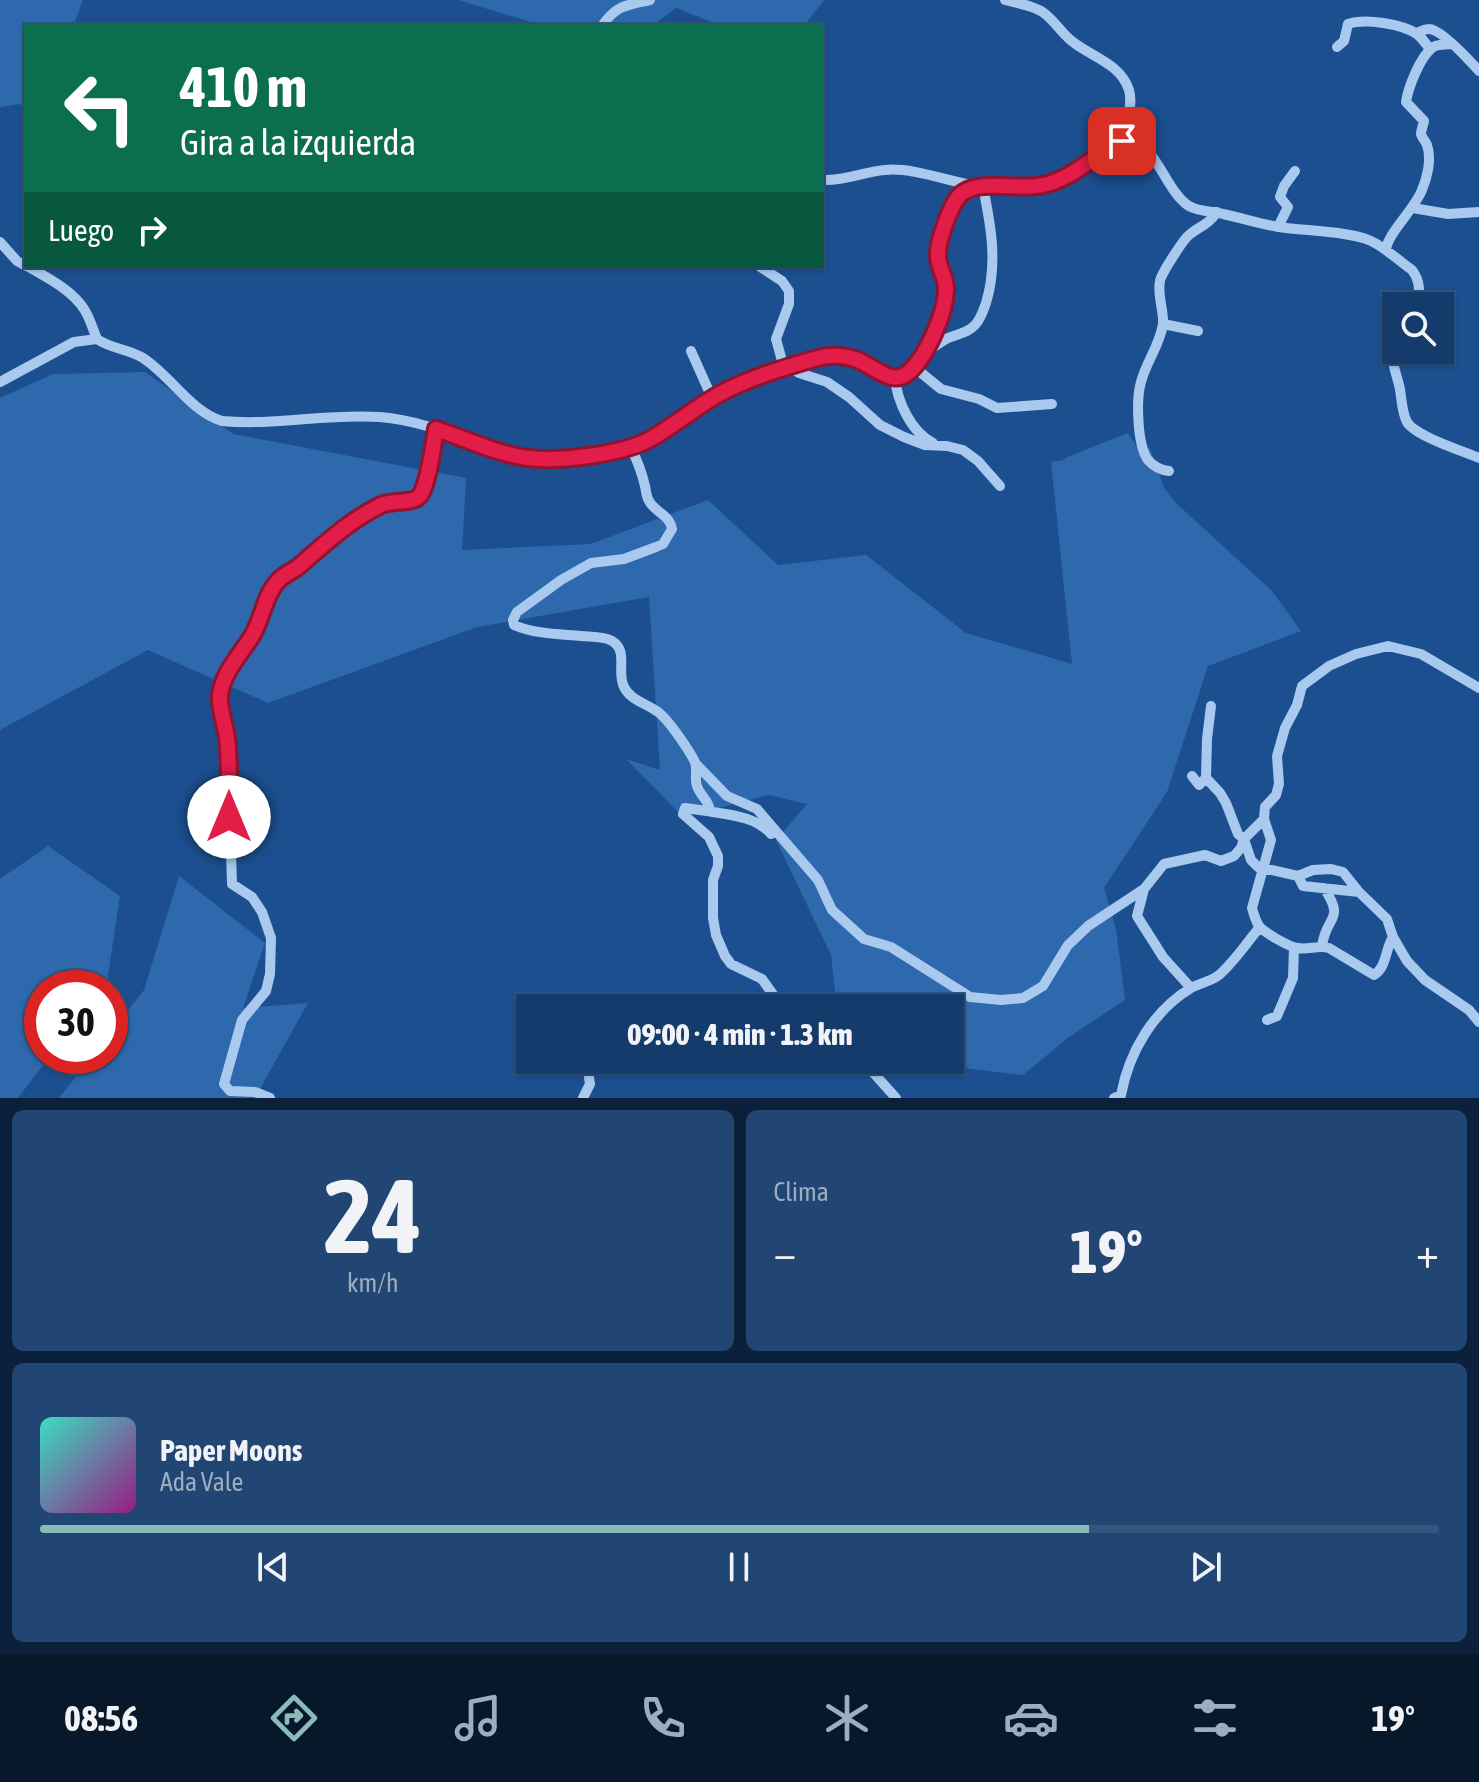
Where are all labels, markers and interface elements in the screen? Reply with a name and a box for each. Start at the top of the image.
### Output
text: 410 m [180,55,307,119]
icon: left [48,56,152,160]
pin [1088,107,1156,175]
icon: arrive [1100,119,1144,163]
text: Gira a la izquierda [180,121,416,163]
icon: right [130,208,174,252]
text: Luego [48,213,114,247]
map controls [1382,292,1454,364]
button: search [1382,292,1454,364]
position arrow [187,775,271,859]
speed limit sign: 30 [24,970,128,1074]
text: 09:00 · 4 min · 1.3 km [627,1017,853,1051]
text: 24 [324,1156,422,1275]
text: Clima [774,1177,829,1207]
text: 19° [1070,1217,1143,1286]
text: − [774,1227,796,1277]
text: + [1416,1227,1439,1277]
text: km/h [347,1268,399,1298]
text: Paper Moons [160,1433,302,1467]
text: Ada Vale [160,1467,243,1497]
icon: previous [251,1545,295,1589]
icon: pause [717,1545,761,1589]
icon: next [1184,1545,1228,1589]
icon: directions [266,1690,322,1746]
icon: music [450,1690,506,1746]
icon: phone [635,1690,691,1746]
icon: climate [819,1690,875,1746]
icon: car [1003,1690,1059,1746]
icon: filters [1187,1690,1243,1746]
text: 08:56 [64,1697,138,1739]
text: 19° [1371,1697,1415,1739]

